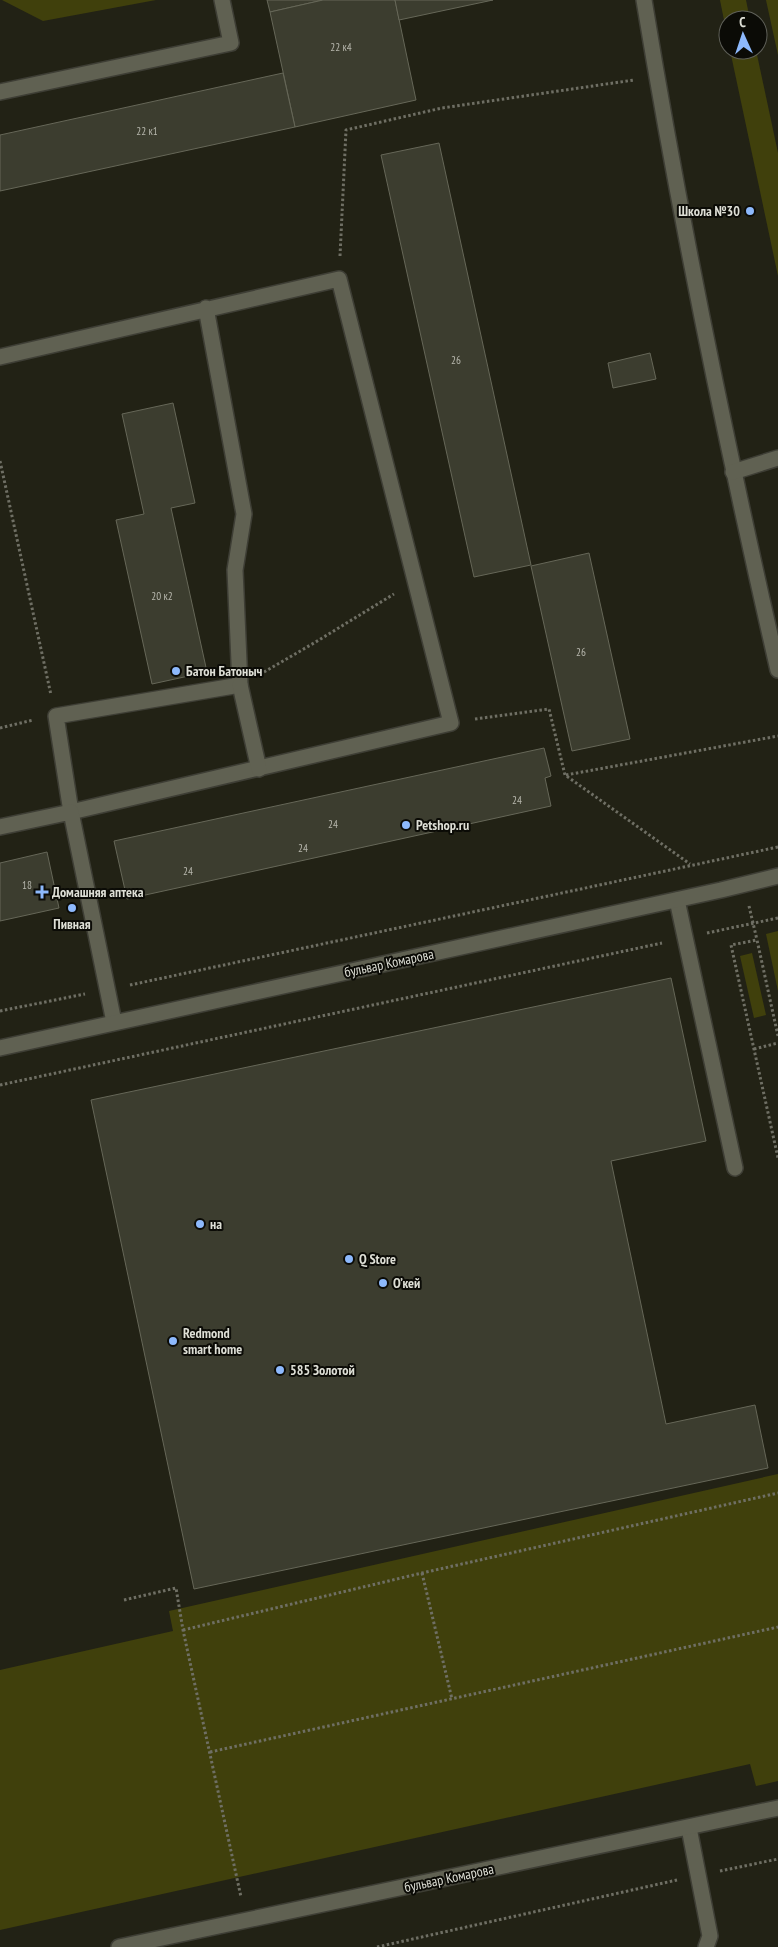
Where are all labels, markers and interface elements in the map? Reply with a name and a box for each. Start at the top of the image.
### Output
north arrow [718,10,768,60]
text: С [739,13,747,31]
house number: 22 к4 [330,40,352,54]
house number: 22 к1 [136,124,158,138]
place label: Школа №30 [678,202,740,220]
marker: Школа №30 [744,205,756,217]
house number: 26 [451,353,461,367]
house number: 20 к2 [151,589,173,603]
house number: 26 [576,645,586,659]
place label: Батон Батоныч [186,662,262,680]
marker: Батон Батоныч [170,665,182,677]
house number: 24 [512,793,522,807]
place label: Petshop.ru [416,816,469,834]
house number: 24 [328,817,338,831]
marker: Petshop.ru [400,819,412,831]
house number: 24 [298,841,308,855]
house number: 24 [183,864,193,878]
house number: 18 [22,878,32,892]
place label: Домашняя аптека [52,883,144,901]
marker: Домашняя аптека [36,886,48,898]
marker: Пивная [66,902,78,914]
place label: Пивная [53,915,91,933]
street label: бульвар Комарова [343,945,435,981]
place label: на [210,1215,222,1233]
marker: на [194,1218,206,1230]
place label: Q Store [359,1250,396,1268]
marker: Q Store [343,1253,355,1265]
place label: О’кей [393,1274,420,1292]
marker: О’кей [377,1277,389,1289]
place label: Redmond smart home [183,1324,242,1358]
marker: Redmond smart home [167,1335,179,1347]
place label: 585 Золотой [290,1361,355,1379]
marker: 585 Золотой [274,1364,286,1376]
street label: бульвар Комарова [403,1860,495,1896]

